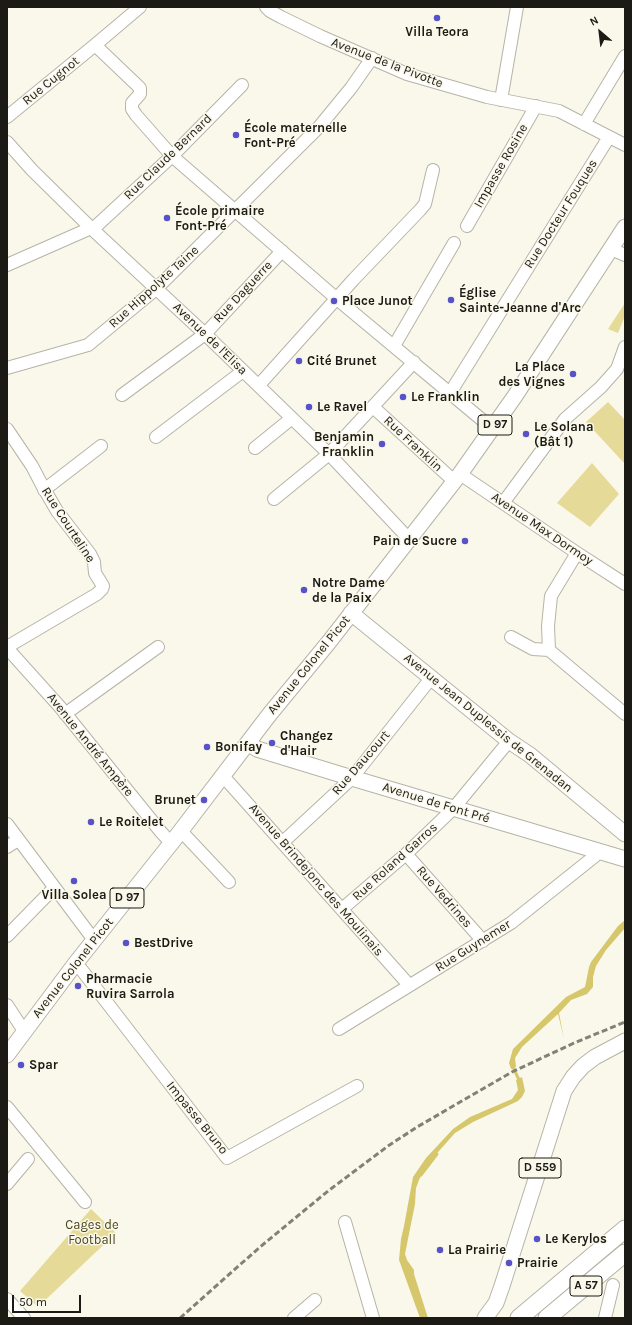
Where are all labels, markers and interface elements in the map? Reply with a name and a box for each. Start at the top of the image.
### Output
north arrow [580,12,620,52]
marker: Villa Teora [432,13,442,23]
text: N [588,13,601,29]
place label: Villa Teora [405,24,469,40]
street label: Avenue de la Pivotte [329,35,445,91]
street label: Rue Cugnot [19,53,83,109]
street label: Rue Claude Bernard [121,111,215,203]
place label: École maternelle Font-Pré [244,120,347,151]
street label: Impasse Rosine [471,121,531,211]
marker: École maternelle Font-Pré [231,130,241,140]
street label: Rue Docteur Fouques [521,157,601,271]
place label: École primaire Font-Pré [175,203,264,234]
marker: École primaire Font-Pré [162,213,172,223]
street label: Rue Hippolyte Taine [106,242,202,332]
street label: Rue Daguerre [210,258,276,326]
place label: Église Sainte-Jeanne d'Arc [459,285,581,316]
place label: Place Junot [342,293,413,309]
marker: Église Sainte-Jeanne d'Arc [446,295,456,305]
marker: Place Junot [329,296,339,306]
street label: Avenue de l'Elisa [169,300,251,378]
place label: Cité Brunet [307,353,377,369]
marker: Cité Brunet [294,356,304,366]
place label: La Place des Vignes [498,359,565,390]
marker: La Place des Vignes [568,369,578,379]
place label: Le Franklin [411,389,480,405]
marker: Le Franklin [398,392,408,402]
place label: Le Ravel [317,399,367,415]
marker: Le Ravel [304,402,314,412]
street label: Rue Franklin [380,413,446,475]
road number: D 97 [478,415,512,435]
place label: Le Solana (Bât 1) [534,419,594,450]
place label: Benjamin Franklin [314,429,374,460]
marker: Le Solana (Bât 1) [521,429,531,439]
marker: Benjamin Franklin [377,439,387,449]
street label: Rue Courteline [38,484,98,566]
street label: Avenue Max Dormoy [488,489,596,569]
place label: Pain de Sucre [373,533,457,549]
marker: Pain de Sucre [460,536,470,546]
place label: Notre Dame de la Paix [312,575,385,606]
marker: Notre Dame de la Paix [299,585,309,595]
street label: Avenue Colonel Picot [264,612,354,718]
street label: Avenue Jean Duplessis de Grenadan [400,650,576,796]
street label: Avenue André Ampère [43,690,137,800]
place label: Changez d'Hair [280,728,333,759]
street label: Rue Daucourt [329,728,393,798]
marker: Changez d'Hair [267,738,277,748]
place label: Bonifay [215,739,262,755]
marker: Bonifay [202,742,212,752]
street label: Avenue de Font Pré [381,779,491,827]
place label: Brunet [154,792,196,808]
marker: Brunet [199,795,209,805]
street label: Avenue Brindejonc des Moulinais [245,801,387,959]
place label: Le Roitelet [99,814,164,830]
marker: Le Roitelet [86,817,96,827]
street label: Rue Roland Garros [349,820,441,904]
street label: Rue Vedrines [413,863,475,931]
marker: Villa Solea [69,876,79,886]
place label: Villa Solea [41,887,107,903]
road number: D 97 [110,888,144,908]
street label: Avenue Colonel Picot [29,915,117,1021]
street label: Rue Guynemer [432,917,514,975]
place label: BestDrive [134,935,193,951]
marker: BestDrive [121,938,131,948]
place label: Pharmacie Ruvira Sarrola [86,971,175,1002]
marker: Pharmacie Ruvira Sarrola [73,981,83,991]
place label: Spar [29,1057,58,1073]
marker: Spar [16,1060,26,1070]
street label: Impasse Bruno [163,1078,231,1158]
road number: D 559 [519,1158,561,1178]
park label: Cages de Football [65,1217,119,1248]
place label: Le Kerylos [545,1231,607,1247]
marker: Le Kerylos [532,1234,542,1244]
place label: La Prairie [448,1242,506,1258]
marker: La Prairie [435,1245,445,1255]
place label: Prairie [517,1255,558,1271]
marker: Prairie [504,1258,514,1268]
road number: A 57 [570,1276,602,1296]
scale bar [14,1287,83,1313]
text: 50 m [19,1295,47,1309]

